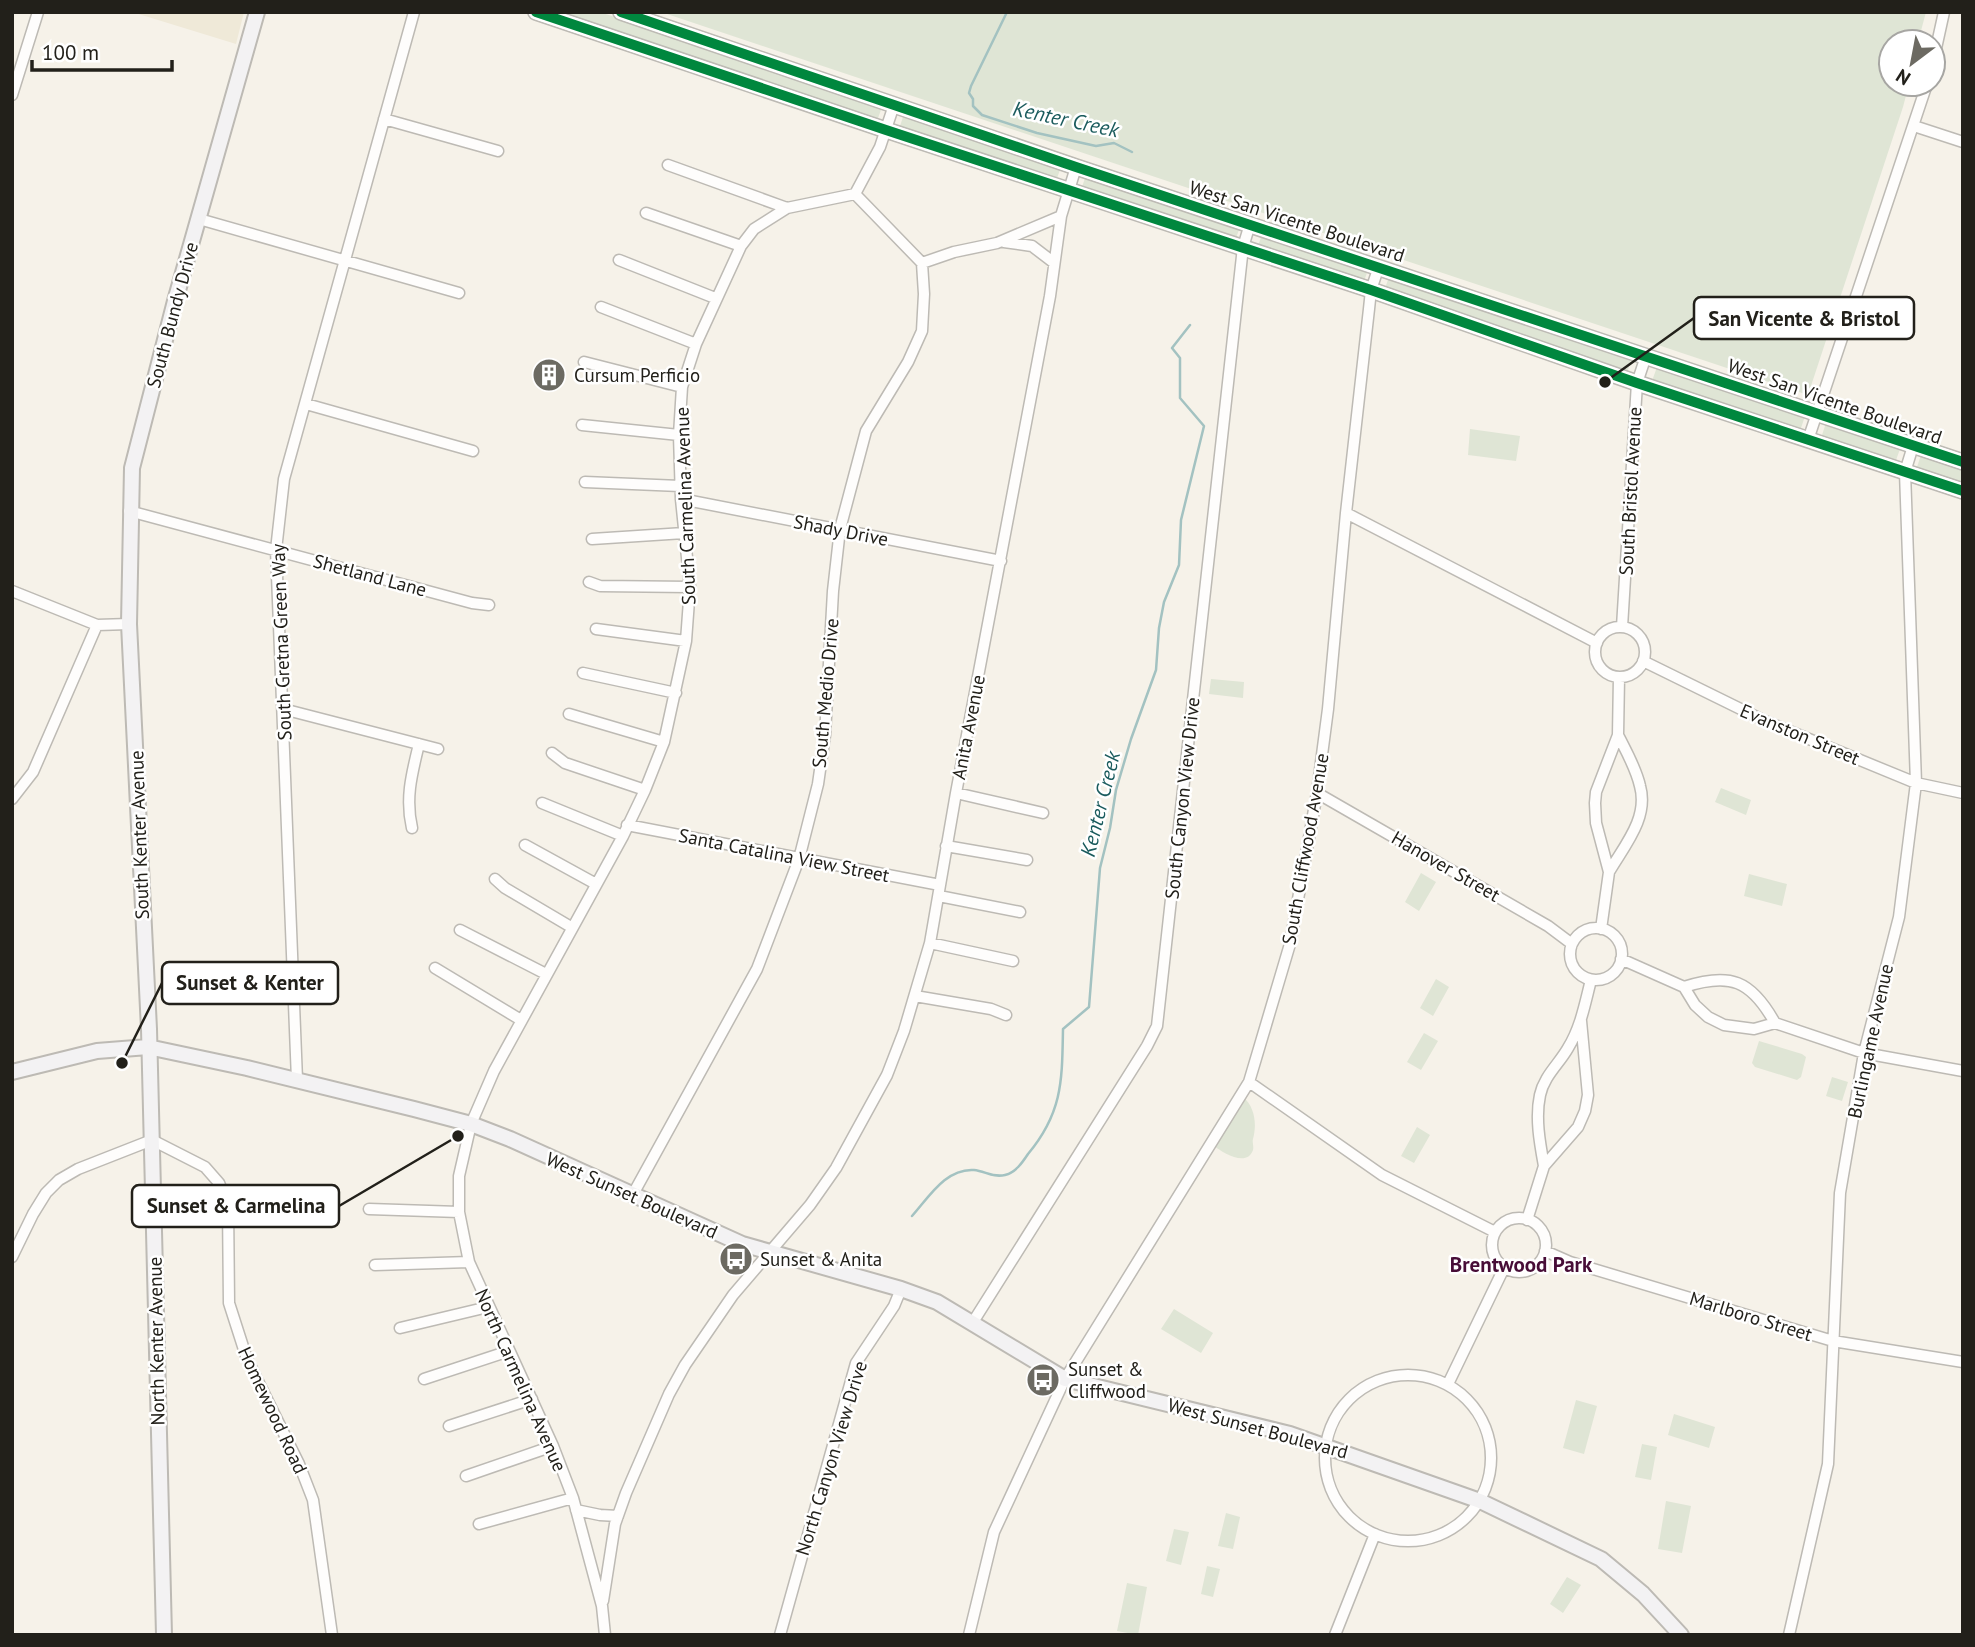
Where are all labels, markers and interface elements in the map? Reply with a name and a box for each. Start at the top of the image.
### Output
scale bar [32,28,172,72]
north arrow [1877,28,1947,98]
text: 100 m [42,39,99,66]
text: N [1891,64,1915,91]
water label: Kenter Creek [1011,95,1123,144]
street label: West San Vicente Boulevard [1186,175,1408,267]
street label: South Bundy Drive [141,239,203,391]
callout: San Vicente & Bristol [1694,297,1914,339]
text: San Vicente & Bristol [1708,305,1901,332]
street label: West San Vicente Boulevard [1725,353,1945,449]
building icon: Cursum Perficio [530,356,568,394]
place label: Cursum Perficio [574,363,700,387]
street label: South Bristol Avenue [1614,406,1646,576]
street label: South Carmelina Avenue [670,407,700,605]
street label: Shady Drive [792,509,890,551]
street label: South Gretna Green Way [266,543,296,741]
street label: Shetland Lane [311,548,429,602]
street label: South Medio Drive [806,617,844,769]
street label: Anita Avenue [946,673,990,781]
street label: South Canyon View Drive [1159,696,1205,900]
street label: Evanston Street [1737,698,1864,770]
water label: Kenter Creek [1074,747,1126,859]
street label: South Kenter Avenue [124,750,154,920]
street label: South Cliffwood Avenue [1276,751,1334,947]
street label: Santa Catalina View Street [677,823,892,887]
street label: Hanover Street [1388,825,1505,907]
callout: Sunset & Kenter [162,962,338,1004]
street label: Burlingame Avenue [1842,962,1898,1120]
text: Sunset & Kenter [176,969,325,996]
street label: West Sunset Boulevard [542,1146,722,1244]
callout: Sunset & Carmelina [132,1185,339,1227]
text: Sunset & Carmelina [147,1192,325,1219]
bus stop icon: Sunset & Anita [717,1240,755,1278]
place label: Sunset & Anita [760,1247,882,1271]
district label: Brentwood Park [1450,1251,1593,1278]
street label: North Kenter Avenue [143,1256,169,1426]
street label: North Carmelina Avenue [470,1285,572,1475]
street label: Marlboro Street [1687,1286,1816,1346]
street label: Homewood Road [233,1343,313,1477]
place label: Sunset & Cliffwood [1068,1357,1146,1403]
street label: North Canyon View Drive [790,1358,872,1558]
bus stop icon: Sunset & Cliffwood [1024,1361,1062,1399]
street label: West Sunset Boulevard [1165,1392,1351,1464]

